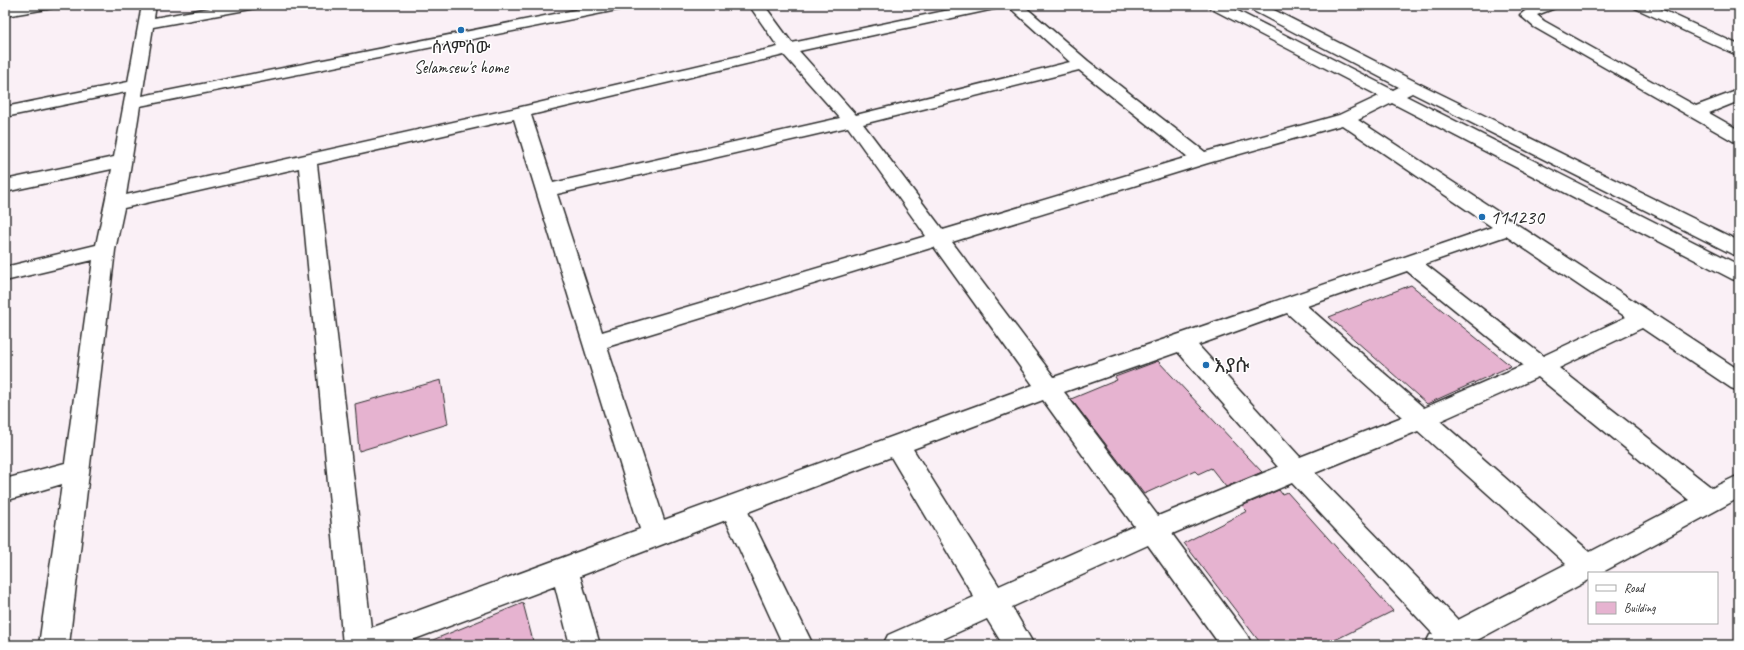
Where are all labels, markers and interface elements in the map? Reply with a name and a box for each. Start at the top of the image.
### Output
marker: ሰላምሰው Selamsew's home [456,25,466,35]
place label: ሰላምሰው Selamsew's home [414,37,510,78]
place label: 111230 [1490,205,1546,230]
marker: 111230 [1477,212,1487,222]
place label: እያሱ [1214,353,1250,378]
marker: እያሱ [1201,360,1211,370]
legend [1588,572,1718,624]
text: Road [1624,580,1646,596]
text: Building [1624,600,1656,616]

